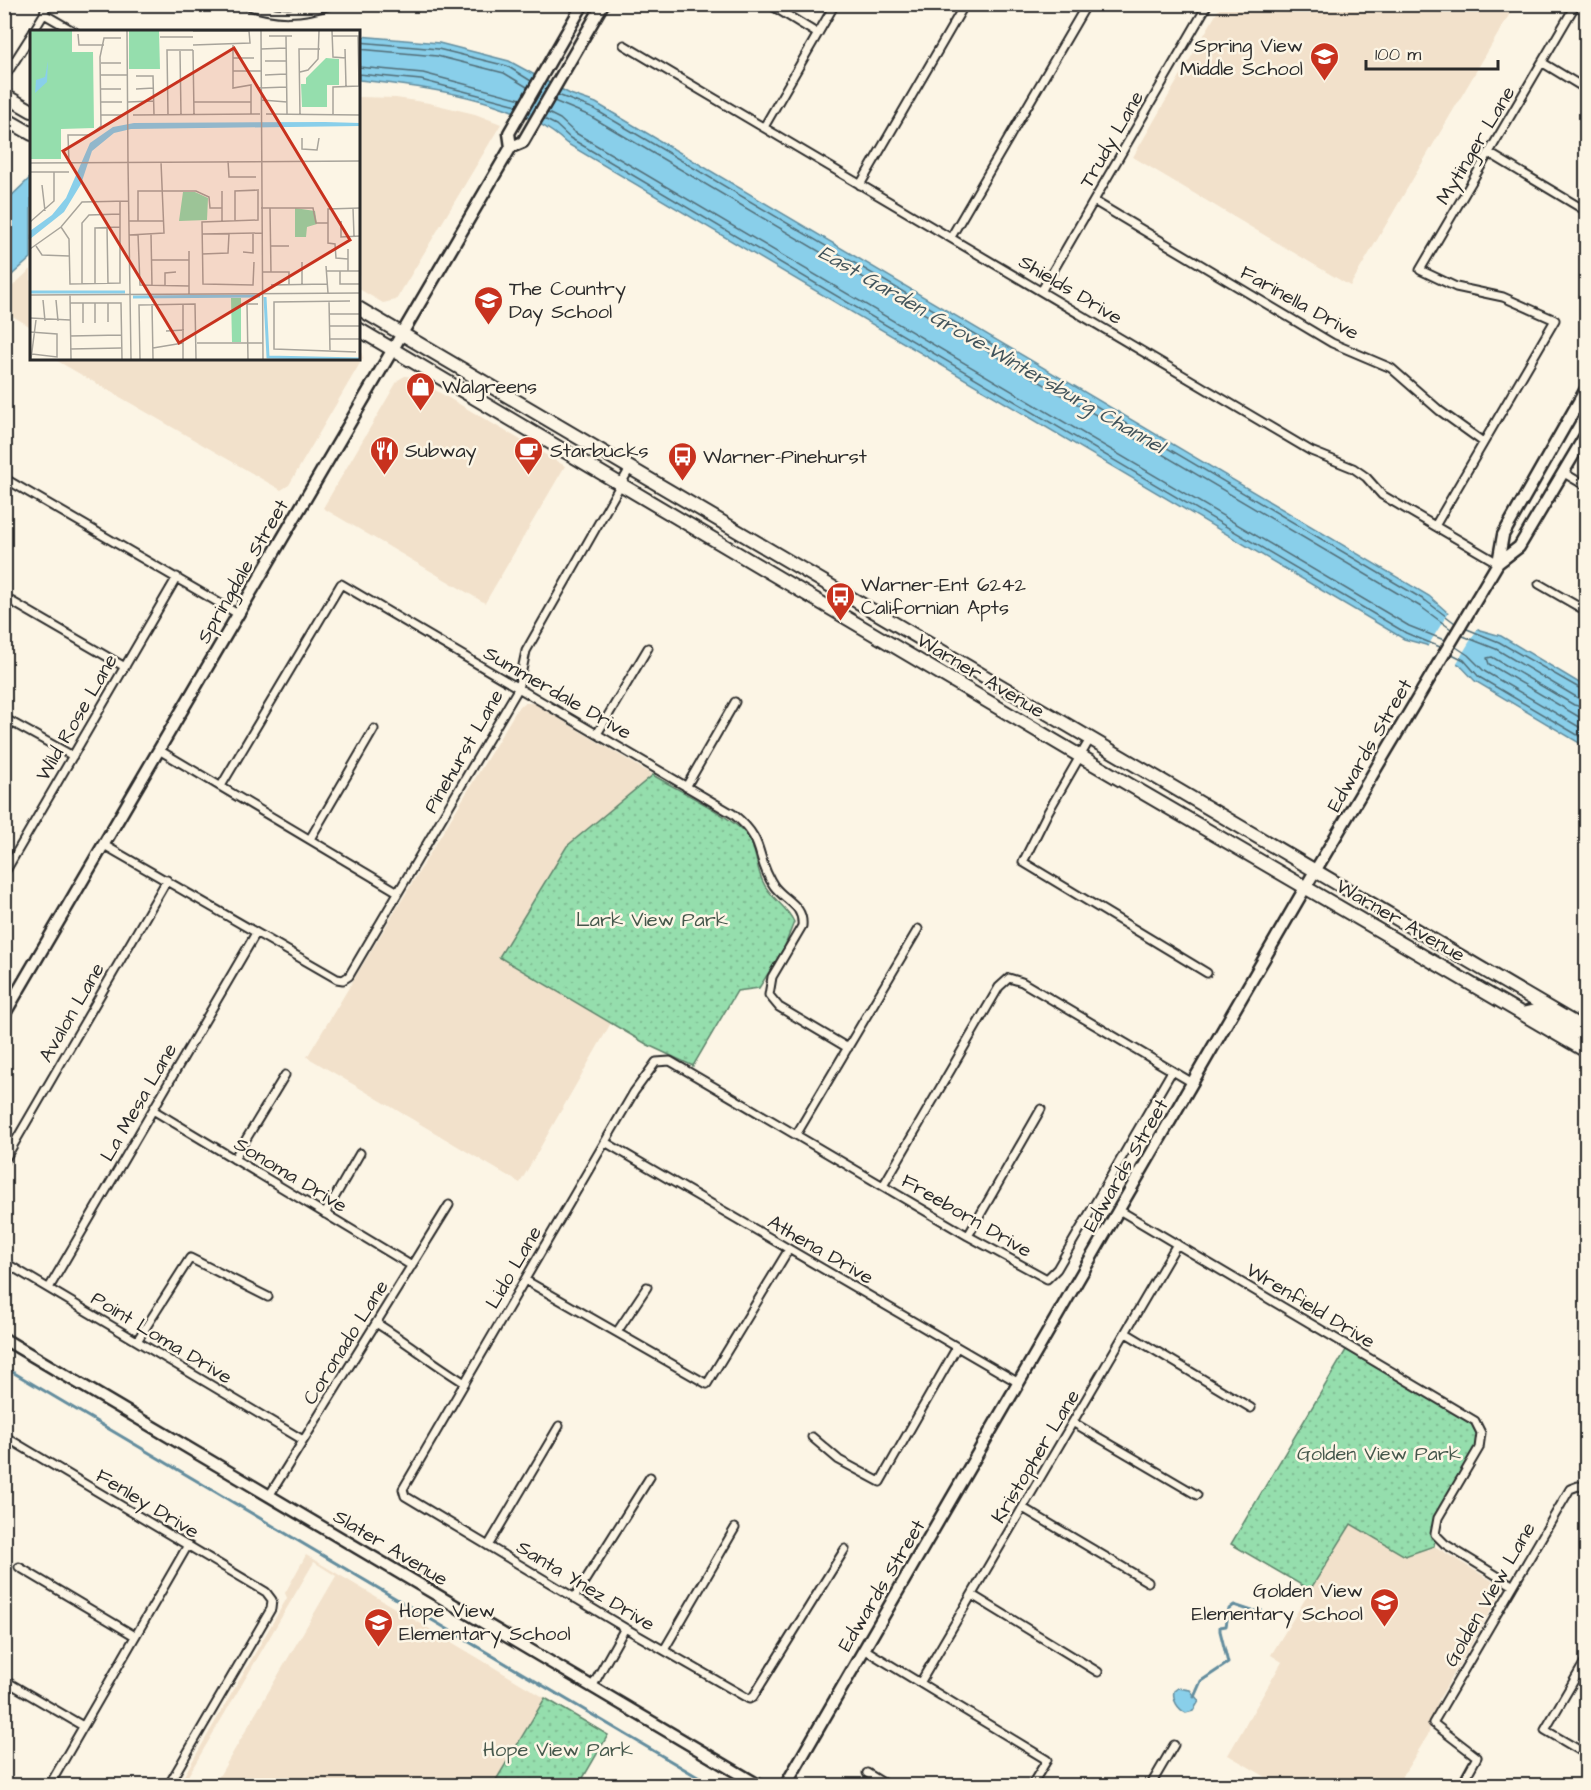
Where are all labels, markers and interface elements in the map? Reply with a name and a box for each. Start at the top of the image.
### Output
inset map [30,30,360,360]
place label: Spring View Middle School [1180,32,1303,83]
scale bar [1366,33,1498,71]
school or university icon: Spring View Middle School [1308,40,1340,82]
text: 100 m [1375,42,1421,67]
street label: Mytinger Lane [1429,81,1523,211]
street label: Trudy Lane [1073,86,1152,194]
water label: East Garden Grove-Wintersburg Channel [813,238,1173,463]
street label: Shields Drive [1013,248,1128,332]
street label: Farinella Drive [1235,259,1364,347]
place label: The Country Day School [509,275,626,327]
school or university icon: The Country Day School [472,284,504,326]
shop icon: Walgreens [405,370,437,412]
place label: Walgreens [442,373,537,402]
restaurant icon: Subway [368,434,400,476]
cafe icon: Starbucks [513,434,545,476]
place label: Subway [405,437,477,466]
place label: Starbucks [550,437,649,465]
bus stop icon: Warner-Pinehurst [666,440,698,482]
place label: Warner-Pinehurst [703,443,867,471]
street label: Springdale Street [190,494,296,649]
place label: Warner-Ent 6242 Californian Apts [861,571,1027,622]
bus stop icon: Warner-Ent 6242 Californian Apts [824,580,856,622]
street label: Warner Avenue [911,627,1050,725]
street label: Summerdale Drive [478,639,637,747]
street label: Wild Rose Lane [29,649,125,786]
street label: Edwards Street [1320,674,1419,817]
street label: Pinehurst Lane [417,684,511,819]
street label: Warner Avenue [1331,873,1470,969]
park label: Lark View Park [576,906,728,934]
street label: Avalon Lane [32,957,112,1067]
street label: La Mesa Lane [94,1038,184,1167]
street label: Edwards Street [1076,1094,1175,1237]
street label: Sonoma Drive [229,1130,352,1220]
street label: Freeborn Drive [896,1167,1037,1265]
street label: Athena Drive [762,1208,879,1292]
street label: Lido Lane [479,1221,549,1314]
street label: Wrenfield Drive [1241,1256,1380,1356]
street label: Coronado Lane [296,1275,395,1410]
street label: Point Loma Drive [86,1285,238,1391]
street label: Kristopher Lane [985,1384,1087,1529]
park label: Golden View Park [1297,1440,1461,1468]
street label: Fenley Drive [90,1462,204,1547]
street label: Slater Avenue [328,1503,453,1593]
street label: Edwards Street [831,1514,932,1657]
street label: Golden View Lane [1437,1517,1543,1672]
street label: Santa Ynez Drive [511,1533,660,1638]
place label: Golden View Elementary School [1191,1577,1363,1629]
school or university icon: Golden View Elementary School [1368,1586,1400,1628]
place label: Hope View Elementary School [399,1597,571,1649]
school or university icon: Hope View Elementary School [362,1606,394,1648]
park label: Hope View Park [483,1736,633,1764]

